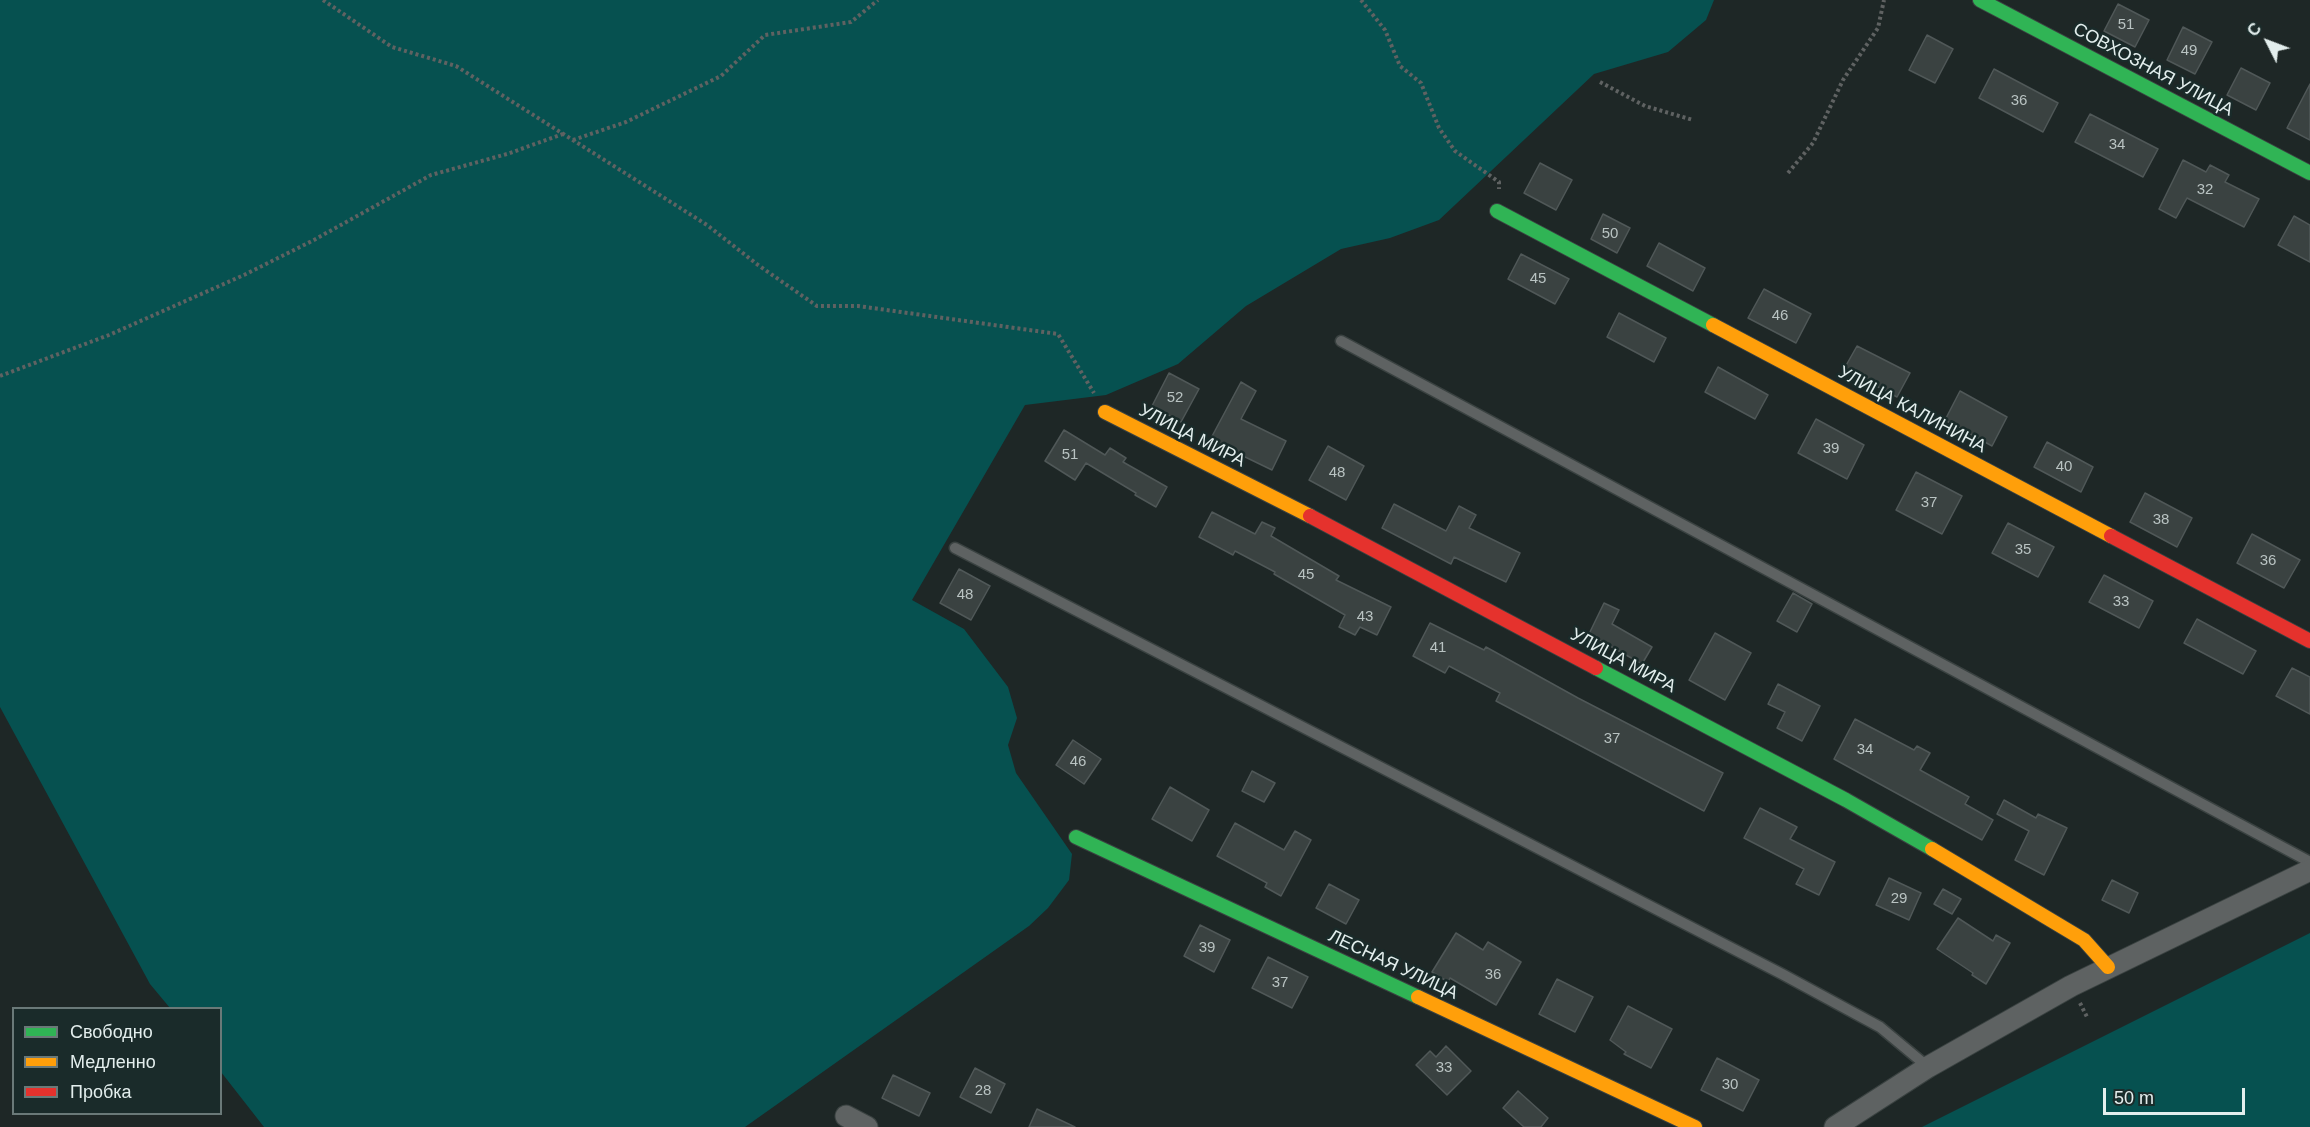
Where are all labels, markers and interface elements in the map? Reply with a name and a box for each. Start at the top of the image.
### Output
north arrow [2238,12,2298,72]
house number: 51 [2118,16,2134,34]
street label: СОВХОЗНАЯ УЛИЦА [2069,19,2237,121]
text: С [2244,20,2264,40]
house number: 49 [2181,42,2197,60]
house number: 36 [2011,92,2027,110]
house number: 34 [2109,136,2125,154]
house number: 32 [2197,181,2213,199]
house number: 50 [1602,225,1618,243]
house number: 45 [1530,270,1546,288]
house number: 46 [1772,307,1788,325]
street label: УЛИЦА КАЛИНИНА [1834,362,1990,458]
house number: 52 [1167,389,1183,407]
street label: УЛИЦА МИРА [1135,400,1249,472]
house number: 39 [1823,440,1839,458]
house number: 51 [1062,446,1078,464]
house number: 40 [2056,458,2072,476]
house number: 48 [1329,464,1345,482]
house number: 37 [1921,494,1937,512]
house number: 38 [2153,511,2169,529]
house number: 35 [2015,541,2031,559]
house number: 36 [2260,552,2276,570]
house number: 45 [1298,566,1314,584]
house number: 48 [957,586,973,604]
house number: 33 [2113,593,2129,611]
house number: 43 [1357,608,1373,626]
street label: УЛИЦА МИРА [1566,624,1680,698]
house number: 41 [1430,639,1446,657]
house number: 37 [1604,730,1620,748]
house number: 34 [1857,741,1873,759]
house number: 46 [1070,753,1086,771]
house number: 29 [1891,890,1907,908]
street label: ЛЕСНАЯ УЛИЦА [1325,925,1461,1005]
house number: 39 [1199,939,1215,957]
house number: 36 [1485,966,1501,984]
house number: 37 [1272,974,1288,992]
legend [12,1007,222,1115]
text: Свободно [70,1022,153,1042]
text: Медленно [70,1052,156,1072]
house number: 33 [1436,1059,1452,1077]
house number: 30 [1722,1076,1738,1094]
scale bar [2106,1076,2248,1114]
text: Пробка [70,1082,132,1102]
house number: 28 [975,1082,991,1100]
text: 50 m [2114,1088,2154,1108]

